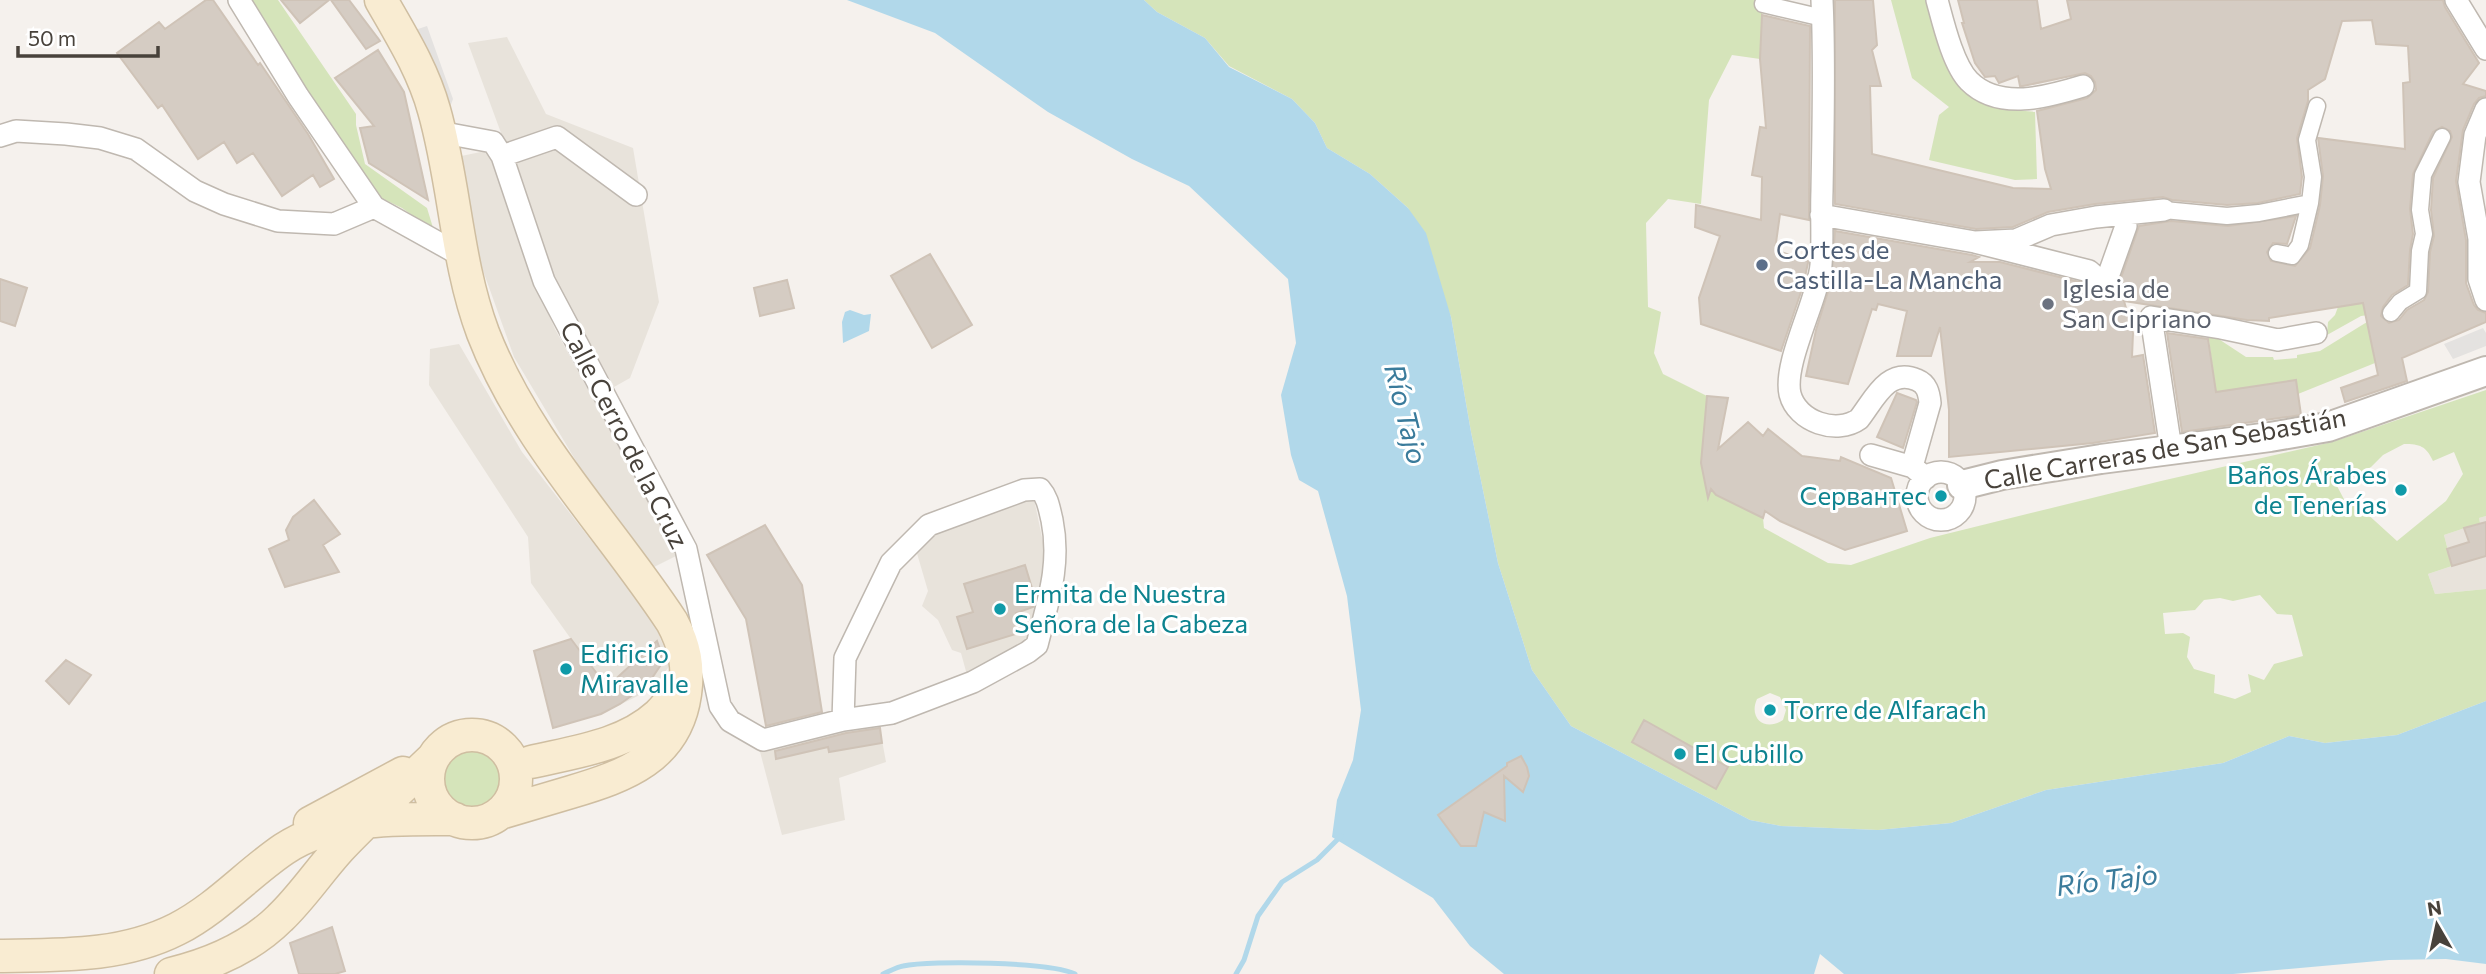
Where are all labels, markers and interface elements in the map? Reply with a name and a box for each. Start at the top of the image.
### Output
scale bar [18,14,158,58]
text: 50 m [28,25,76,50]
place label: Cortes de Castilla-La Mancha [1776,233,2002,294]
marker: Cortes de Castilla-La Mancha [1754,257,1770,273]
place label: Iglesia de San Cipriano [2062,272,2212,333]
marker: Iglesia de San Cipriano [2040,296,2056,312]
street label: Calle Cerro de la Cruz [555,316,696,553]
water label: Río Tajo [1378,360,1436,467]
street label: Calle Carreras de San Sebastián [1981,400,2348,495]
place label: Baños Árabes de Tenerías [2227,458,2387,519]
place label: Сервантес [1800,479,1927,510]
marker: Baños Árabes de Tenerías [2393,482,2409,498]
marker: Сервантес [1933,488,1949,504]
place label: Ermita de Nuestra Señora de la Cabeza [1014,577,1248,638]
marker: Ermita de Nuestra Señora de la Cabeza [992,601,1008,617]
place label: Edificio Miravalle [580,637,689,698]
marker: Edificio Miravalle [558,661,574,677]
place label: Torre de Alfarach [1784,693,1987,724]
marker: Torre de Alfarach [1762,702,1778,718]
place label: El Cubillo [1694,737,1804,768]
marker: El Cubillo [1672,746,1688,762]
water label: Río Tajo [2054,856,2160,902]
north arrow [2402,890,2472,960]
text: N [2425,895,2443,920]

